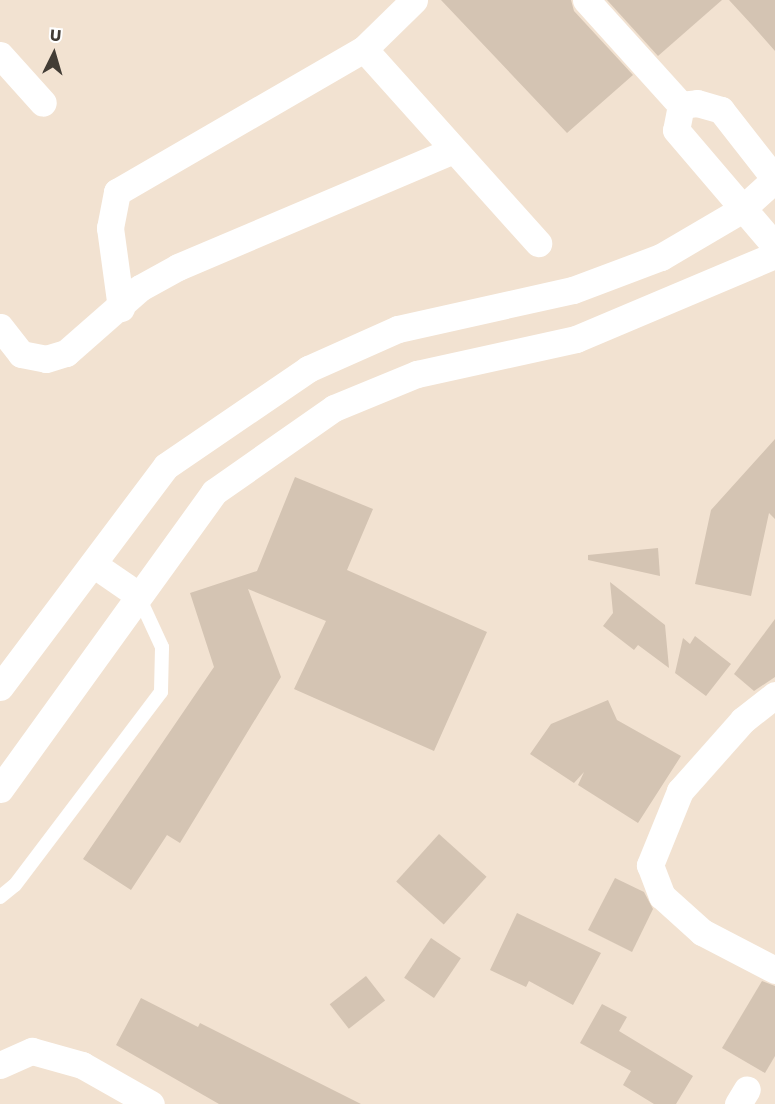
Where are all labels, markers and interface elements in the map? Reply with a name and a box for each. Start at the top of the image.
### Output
north arrow [24,24,84,84]
text: U [49,24,62,48]

